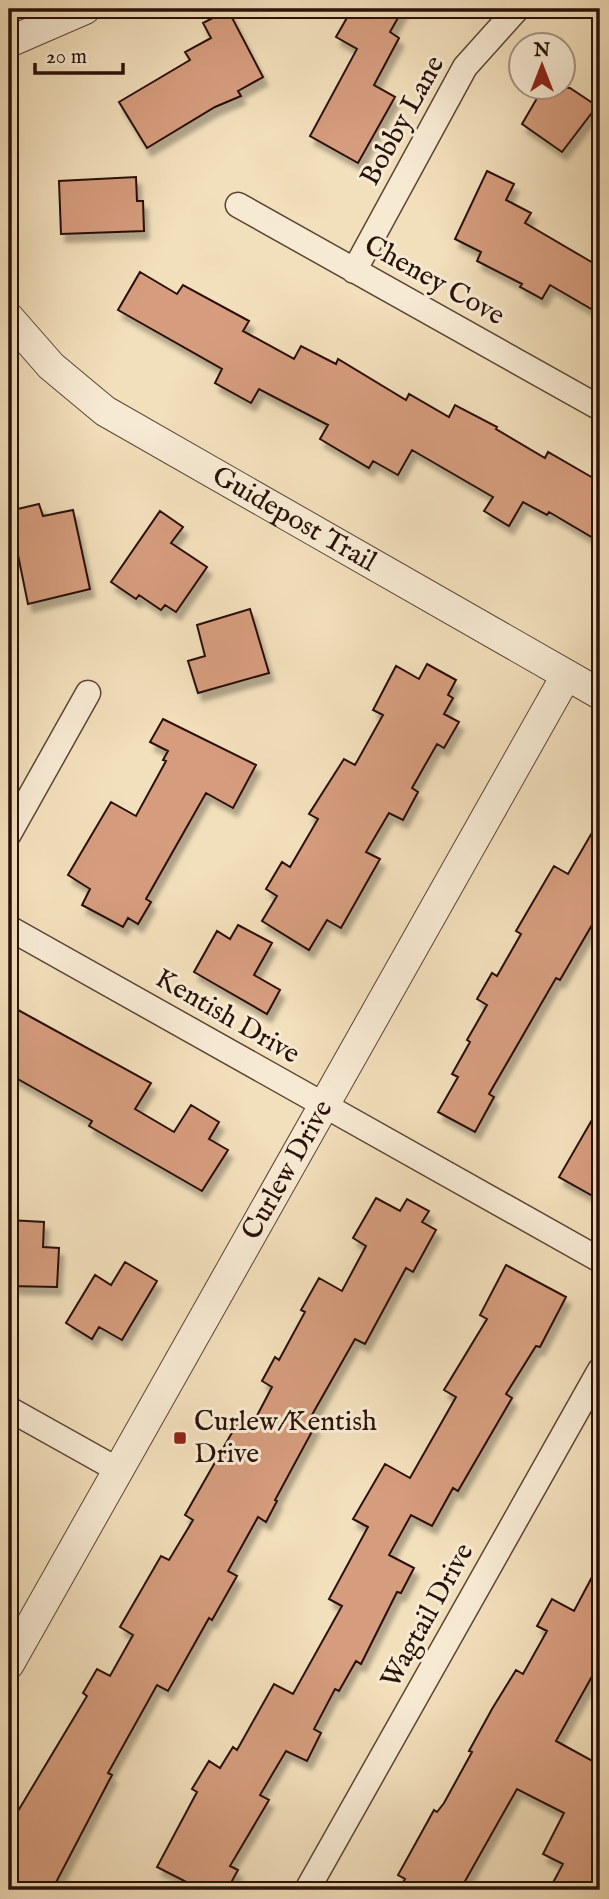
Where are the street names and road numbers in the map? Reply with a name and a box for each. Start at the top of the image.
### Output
street label: Bobby Lane [353,50,453,192]
street label: Cheney Cove [358,228,511,334]
street label: Guidepost Trail [206,458,383,580]
street label: Kentish Drive [148,962,306,1073]
street label: Curlew Drive [234,1094,341,1246]
street label: Wagtail Drive [374,1537,482,1695]

